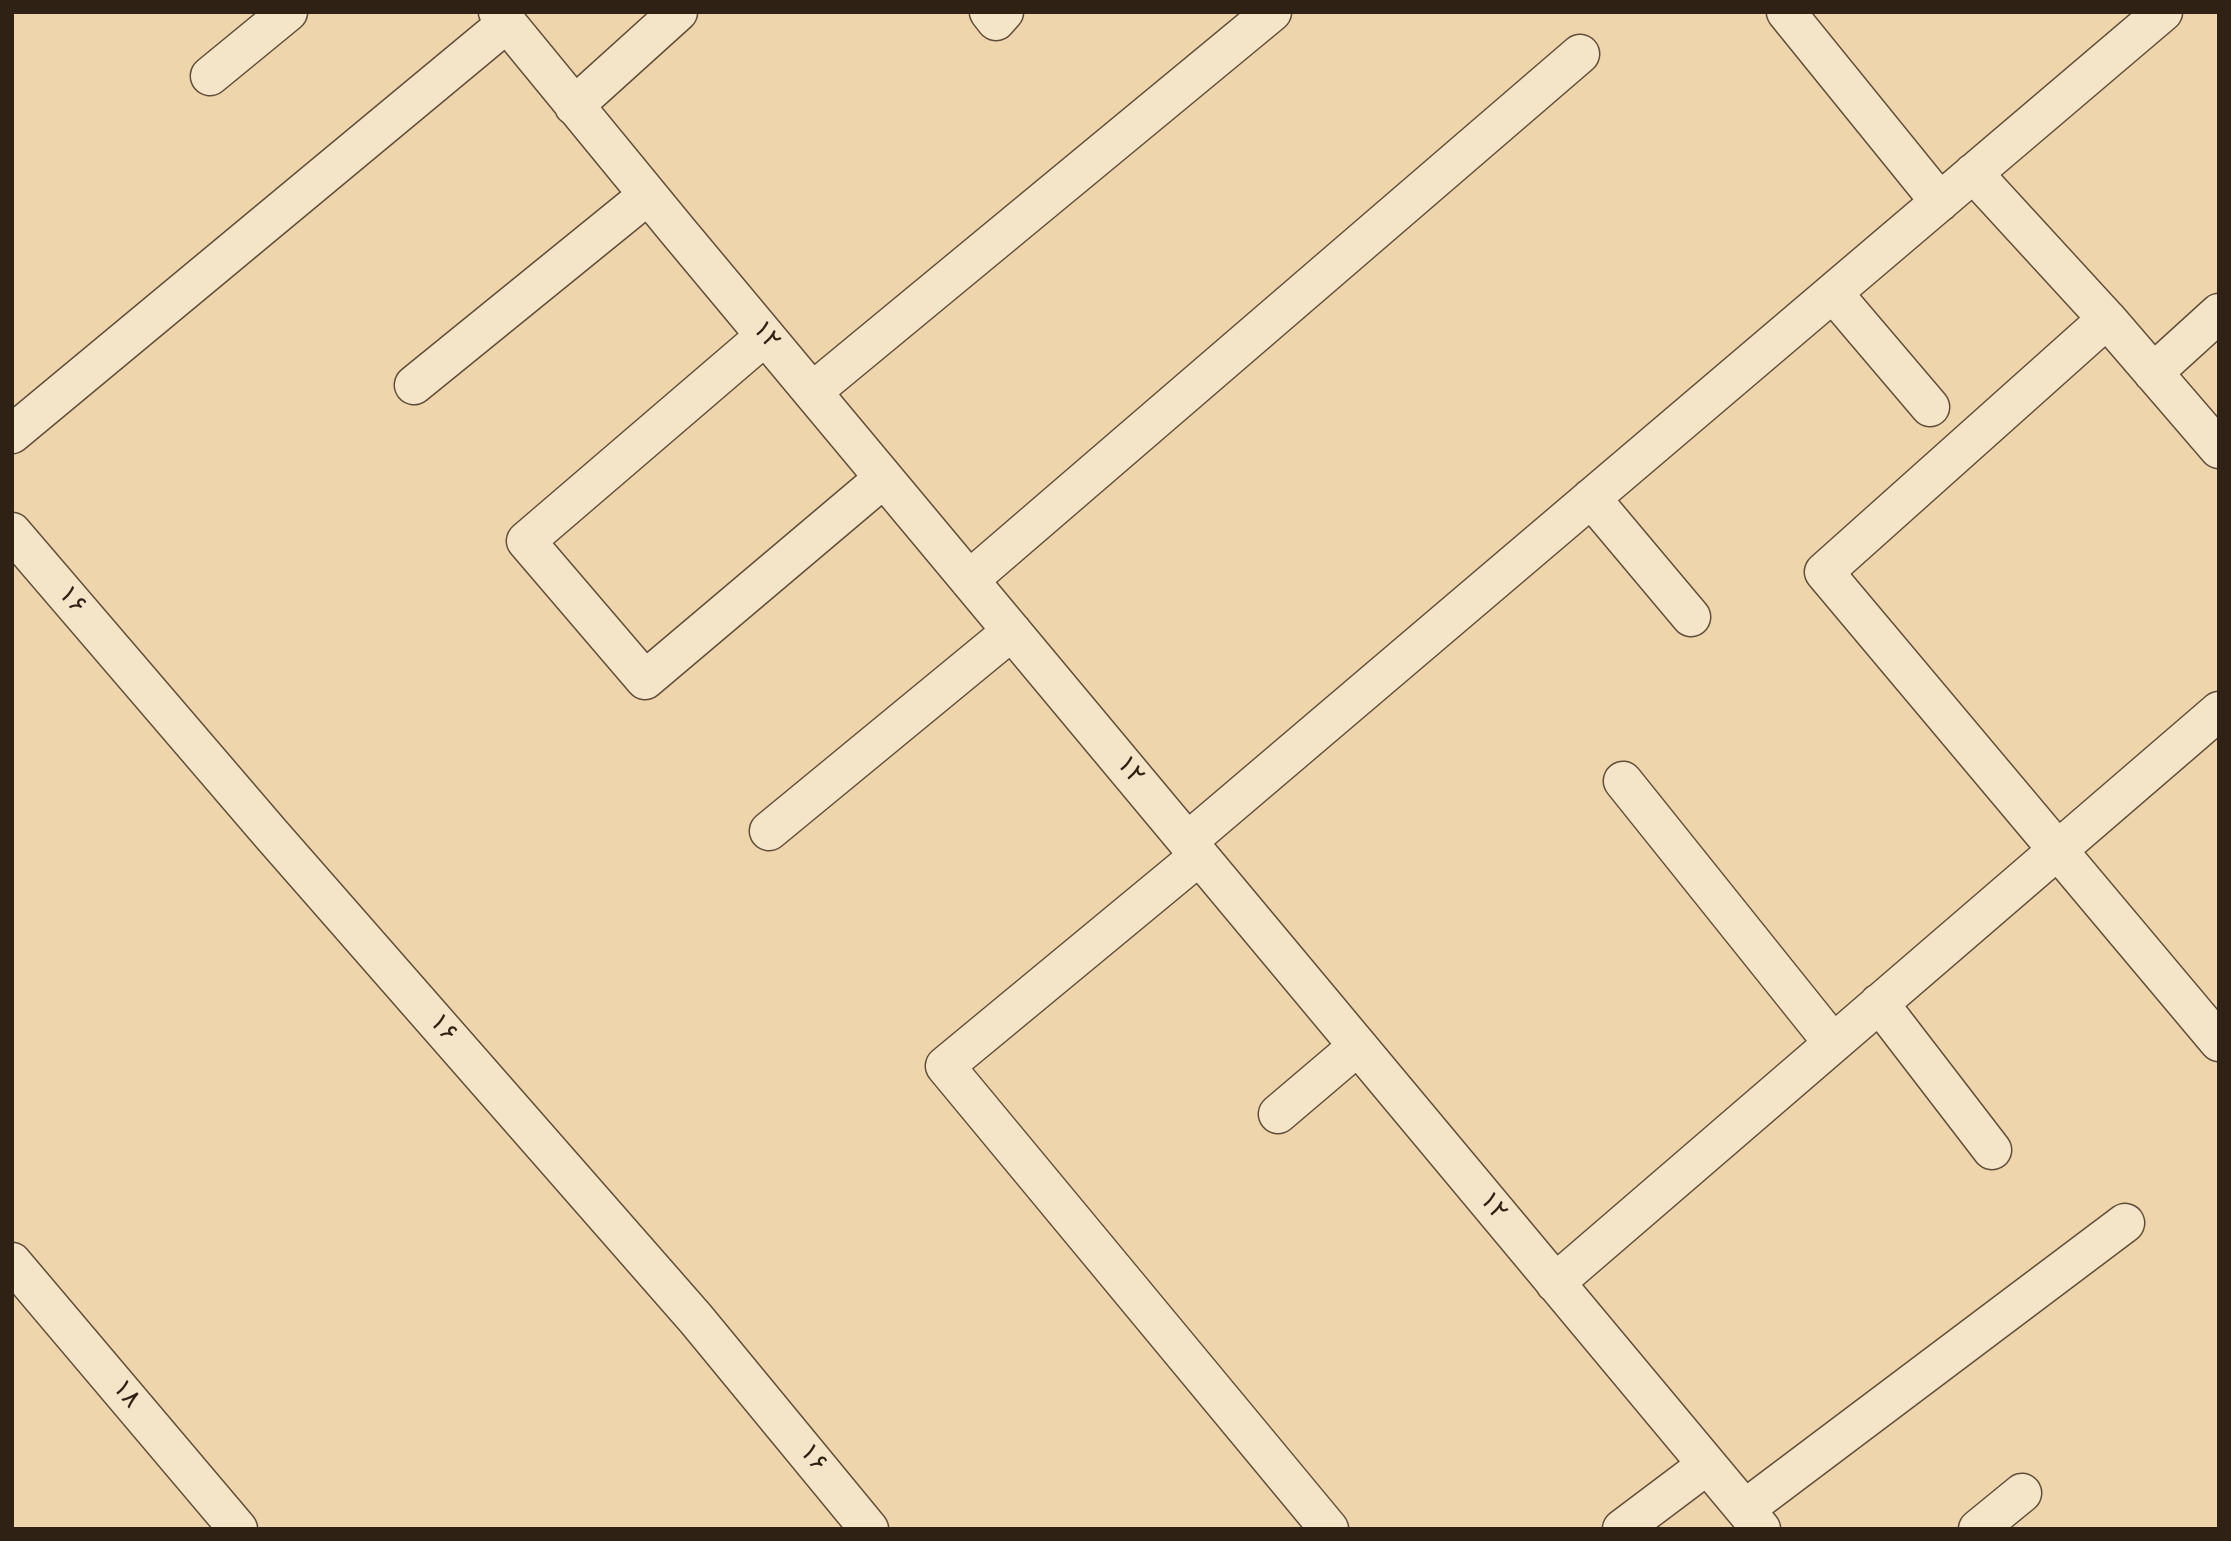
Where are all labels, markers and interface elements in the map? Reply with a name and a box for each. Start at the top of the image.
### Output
street label: ۱۲ [743,314,787,358]
street label: ۱۶ [49,579,93,623]
street label: ۱۲ [1107,749,1151,793]
street label: ۱۶ [420,1007,464,1051]
street label: ۱۲ [1470,1185,1514,1229]
street label: ۱۸ [103,1373,147,1417]
street label: ۱۶ [790,1437,834,1481]

